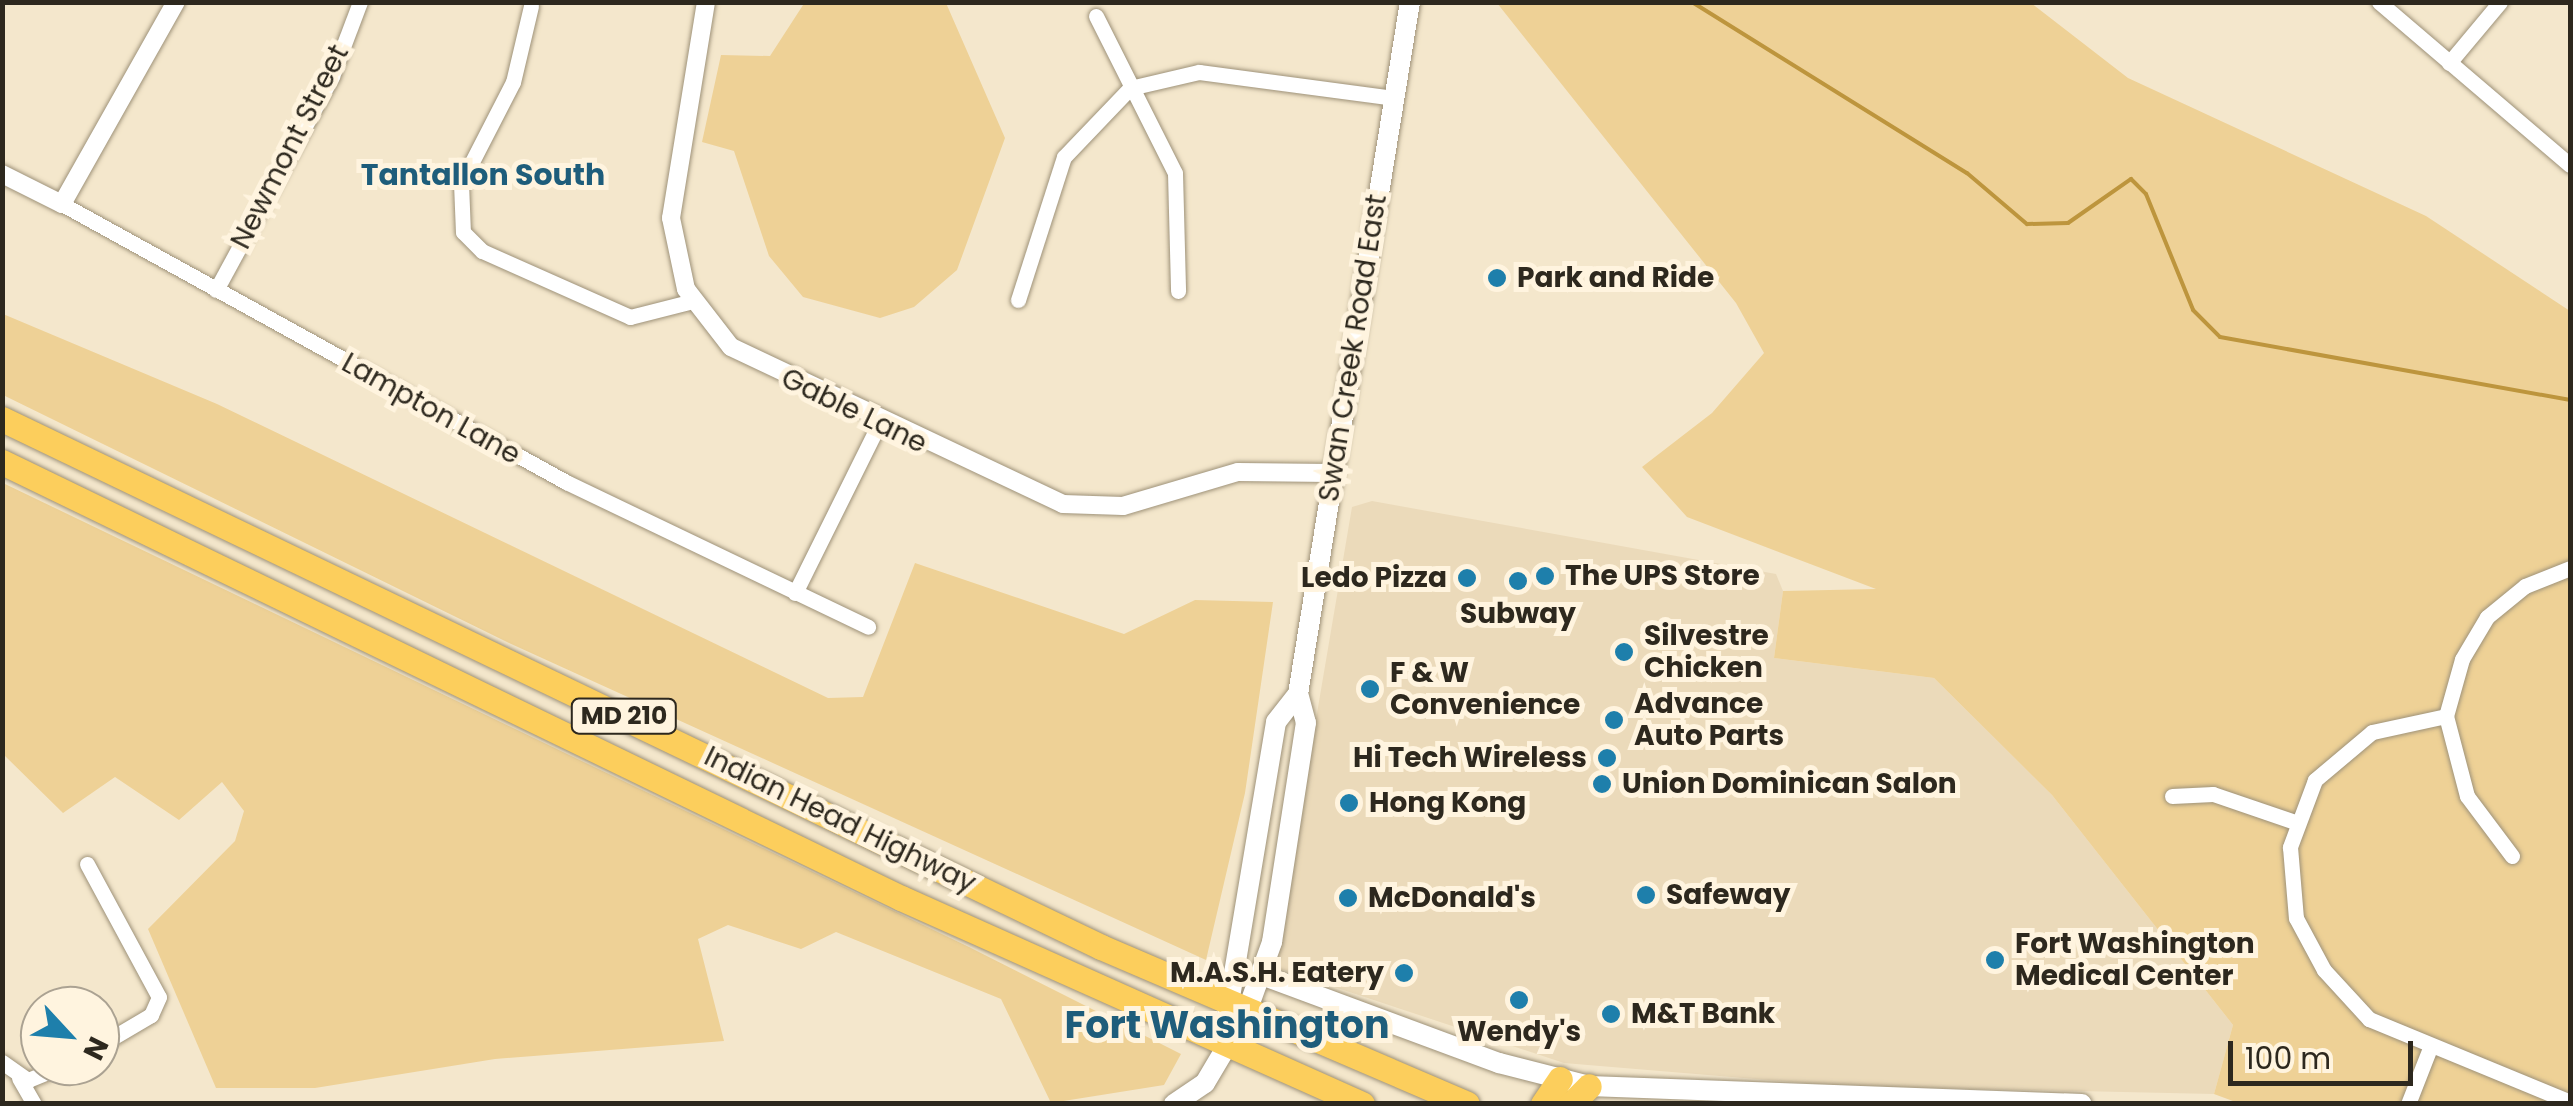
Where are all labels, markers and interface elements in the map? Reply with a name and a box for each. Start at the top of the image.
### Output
street label: Newmont Street [224,39,356,255]
district label: Tantallon South [361,157,605,193]
street label: Swan Creek Road East [1312,192,1394,504]
place label: Park and Ride [1517,261,1714,295]
marker: Park and Ride [1486,267,1508,289]
street label: Lampton Lane [336,346,526,472]
street label: Gable Lane [776,361,932,461]
place label: The UPS Store [1565,559,1760,593]
place label: Ledo Pizza [1301,561,1447,595]
marker: The UPS Store [1534,565,1556,587]
marker: Ledo Pizza [1456,567,1478,589]
marker: Subway [1507,570,1529,592]
place label: Subway [1460,597,1576,631]
place label: Silvestre Chicken [1644,619,1769,685]
marker: Silvestre Chicken [1613,641,1635,663]
place label: F & W Convenience [1390,656,1580,722]
marker: F & W Convenience [1359,678,1381,700]
place label: Advance Auto Parts [1634,687,1784,753]
road number: MD 210 [569,696,679,736]
marker: Advance Auto Parts [1603,709,1625,731]
street label: Indian Head Highway [699,740,981,900]
place label: Hi Tech Wireless [1353,741,1587,775]
marker: Hi Tech Wireless [1596,747,1618,769]
place label: Union Dominican Salon [1622,767,1957,801]
marker: Union Dominican Salon [1591,773,1613,795]
place label: Hong Kong [1369,786,1526,820]
marker: Hong Kong [1338,792,1360,814]
place label: Safeway [1666,878,1791,912]
place label: McDonald's [1368,881,1536,915]
marker: Safeway [1635,884,1657,906]
marker: McDonald's [1337,887,1359,909]
place label: Fort Washington Medical Center [2015,927,2255,993]
marker: Fort Washington Medical Center [1984,949,2006,971]
place label: M.A.S.H. Eatery [1170,956,1384,990]
marker: M.A.S.H. Eatery [1393,962,1415,984]
north arrow [20,986,120,1086]
marker: Wendy's [1508,989,1530,1011]
place label: M&T Bank [1631,997,1775,1031]
district label: Fort Washington [1064,1002,1390,1048]
marker: M&T Bank [1600,1003,1622,1025]
place label: Wendy's [1457,1015,1581,1049]
scale bar [2233,1021,2418,1083]
text: N [73,1030,118,1067]
text: 100 m [2245,1037,2331,1080]

